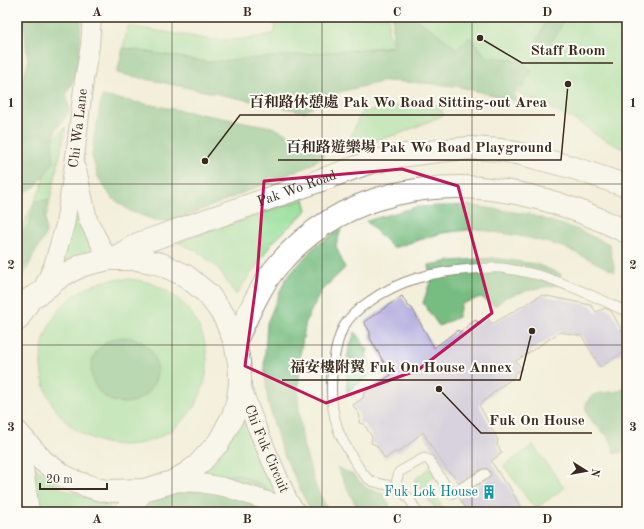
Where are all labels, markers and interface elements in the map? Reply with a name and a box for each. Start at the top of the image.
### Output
text: A [92,6,102,19]
text: B [242,6,252,19]
text: C [393,6,401,19]
text: D [542,6,552,19]
callout: Staff Room [522,36,613,63]
text: Staff Room [530,44,606,59]
street label: Chi Wa Lane [66,88,90,169]
callout: 百和路休憩處 Pak Wo Road Sitting-out Area [240,88,555,115]
text: 百和路休憩處 Pak Wo Road Sitting-out Area [249,94,548,111]
text: 1 [7,97,15,110]
text: 1 [629,97,637,110]
callout: 百和路遊樂場 Pak Wo Road Playground [278,133,561,160]
text: 百和路遊樂場 Pak Wo Road Playground [286,139,552,156]
street label: Pak Wo Road [256,168,338,209]
text: 2 [7,259,15,272]
text: 2 [629,259,637,272]
callout: 福安樓附翼 Fuk On House Annex [282,353,520,380]
text: 福安樓附翼 Fuk On House Annex [290,358,512,376]
street label: Chi Fuk Circuit [242,403,291,495]
callout: Fuk On House [481,406,592,433]
text: Fuk On House [489,414,585,429]
text: 3 [7,421,15,434]
text: 3 [629,421,637,434]
north arrow [566,451,606,491]
scale bar [40,465,107,491]
text: N [588,467,601,478]
text: 20 m [46,474,73,486]
building icon: Fuk Lok House [481,484,497,500]
place label: Fuk Lok House [384,485,478,499]
text: A [92,513,102,526]
text: B [242,513,252,526]
text: C [393,513,401,526]
text: D [542,513,552,526]

